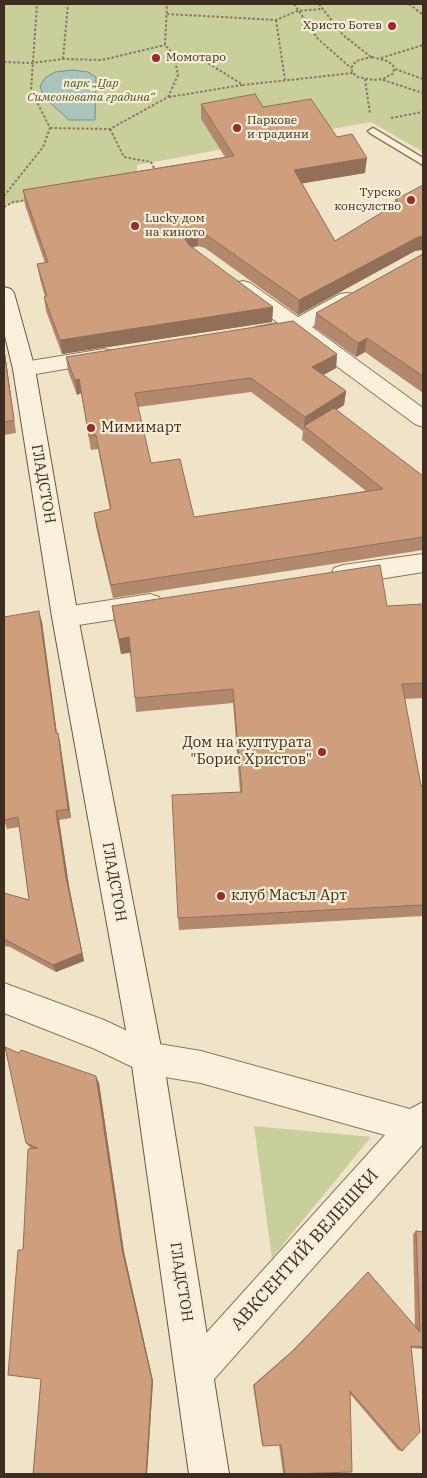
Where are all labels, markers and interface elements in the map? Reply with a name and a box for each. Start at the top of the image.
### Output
place label: Христо Ботев [303,19,382,33]
marker: Христо Ботев [386,20,398,32]
place label: Момотаро [166,51,226,65]
marker: Момотаро [150,52,162,64]
park label: парк „Цар Симеоновата градина“ [27,77,155,105]
place label: Паркове и градини [247,114,309,142]
marker: Паркове и градини [231,122,243,134]
place label: Турско консулство [334,186,401,214]
marker: Турско консулство [405,194,417,206]
place label: Lucky дом на киното [145,212,205,240]
marker: Lucky дом на киното [129,220,141,232]
place label: Мимимарт [101,419,182,437]
marker: Мимимарт [85,422,97,434]
street label: ГЛАДСТОН [27,443,59,525]
place label: Дом на културата "Борис Христов" [183,734,312,769]
marker: Дом на културата "Борис Христов" [316,746,328,758]
street label: ГЛАДСТОН [98,841,130,923]
place label: клуб Масъл Арт [231,887,347,905]
marker: клуб Масъл Арт [215,890,227,902]
street label: АВКСЕНТИЙ ВЕЛЕШКИ [227,1165,383,1335]
street label: ГЛАДСТОН [166,1241,196,1323]

